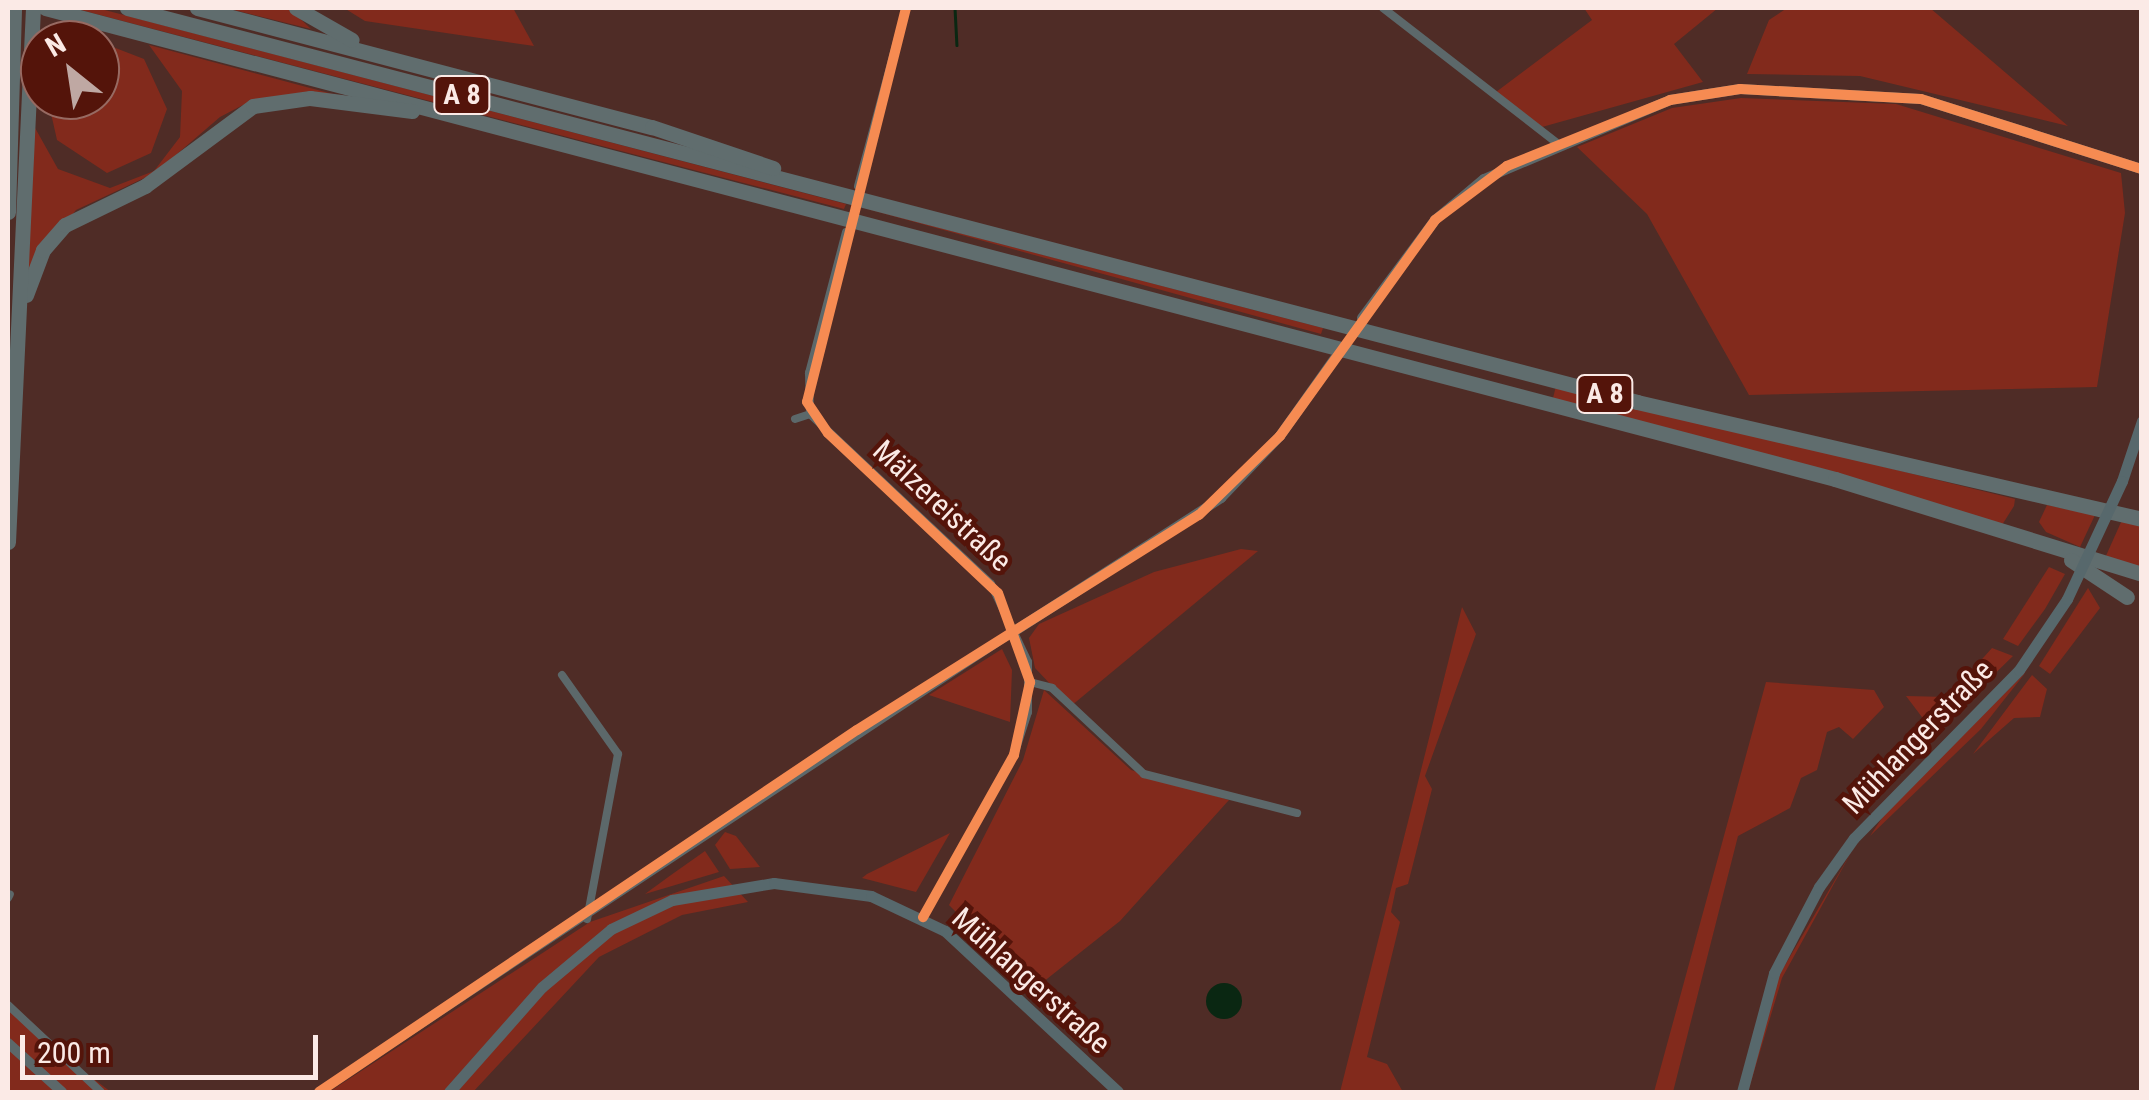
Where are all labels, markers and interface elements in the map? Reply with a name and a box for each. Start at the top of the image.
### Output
north arrow [20,20,120,120]
text: N [40,27,71,64]
road number: A 8 [432,72,492,118]
road number: A 8 [1575,371,1635,417]
street label: Mälzereistraße [865,433,1019,579]
street label: Mühlangerstraße [1835,652,2001,822]
street label: Mühlangerstraße [944,900,1118,1062]
scale bar [25,1015,322,1077]
text: 200 m [37,1035,111,1070]

